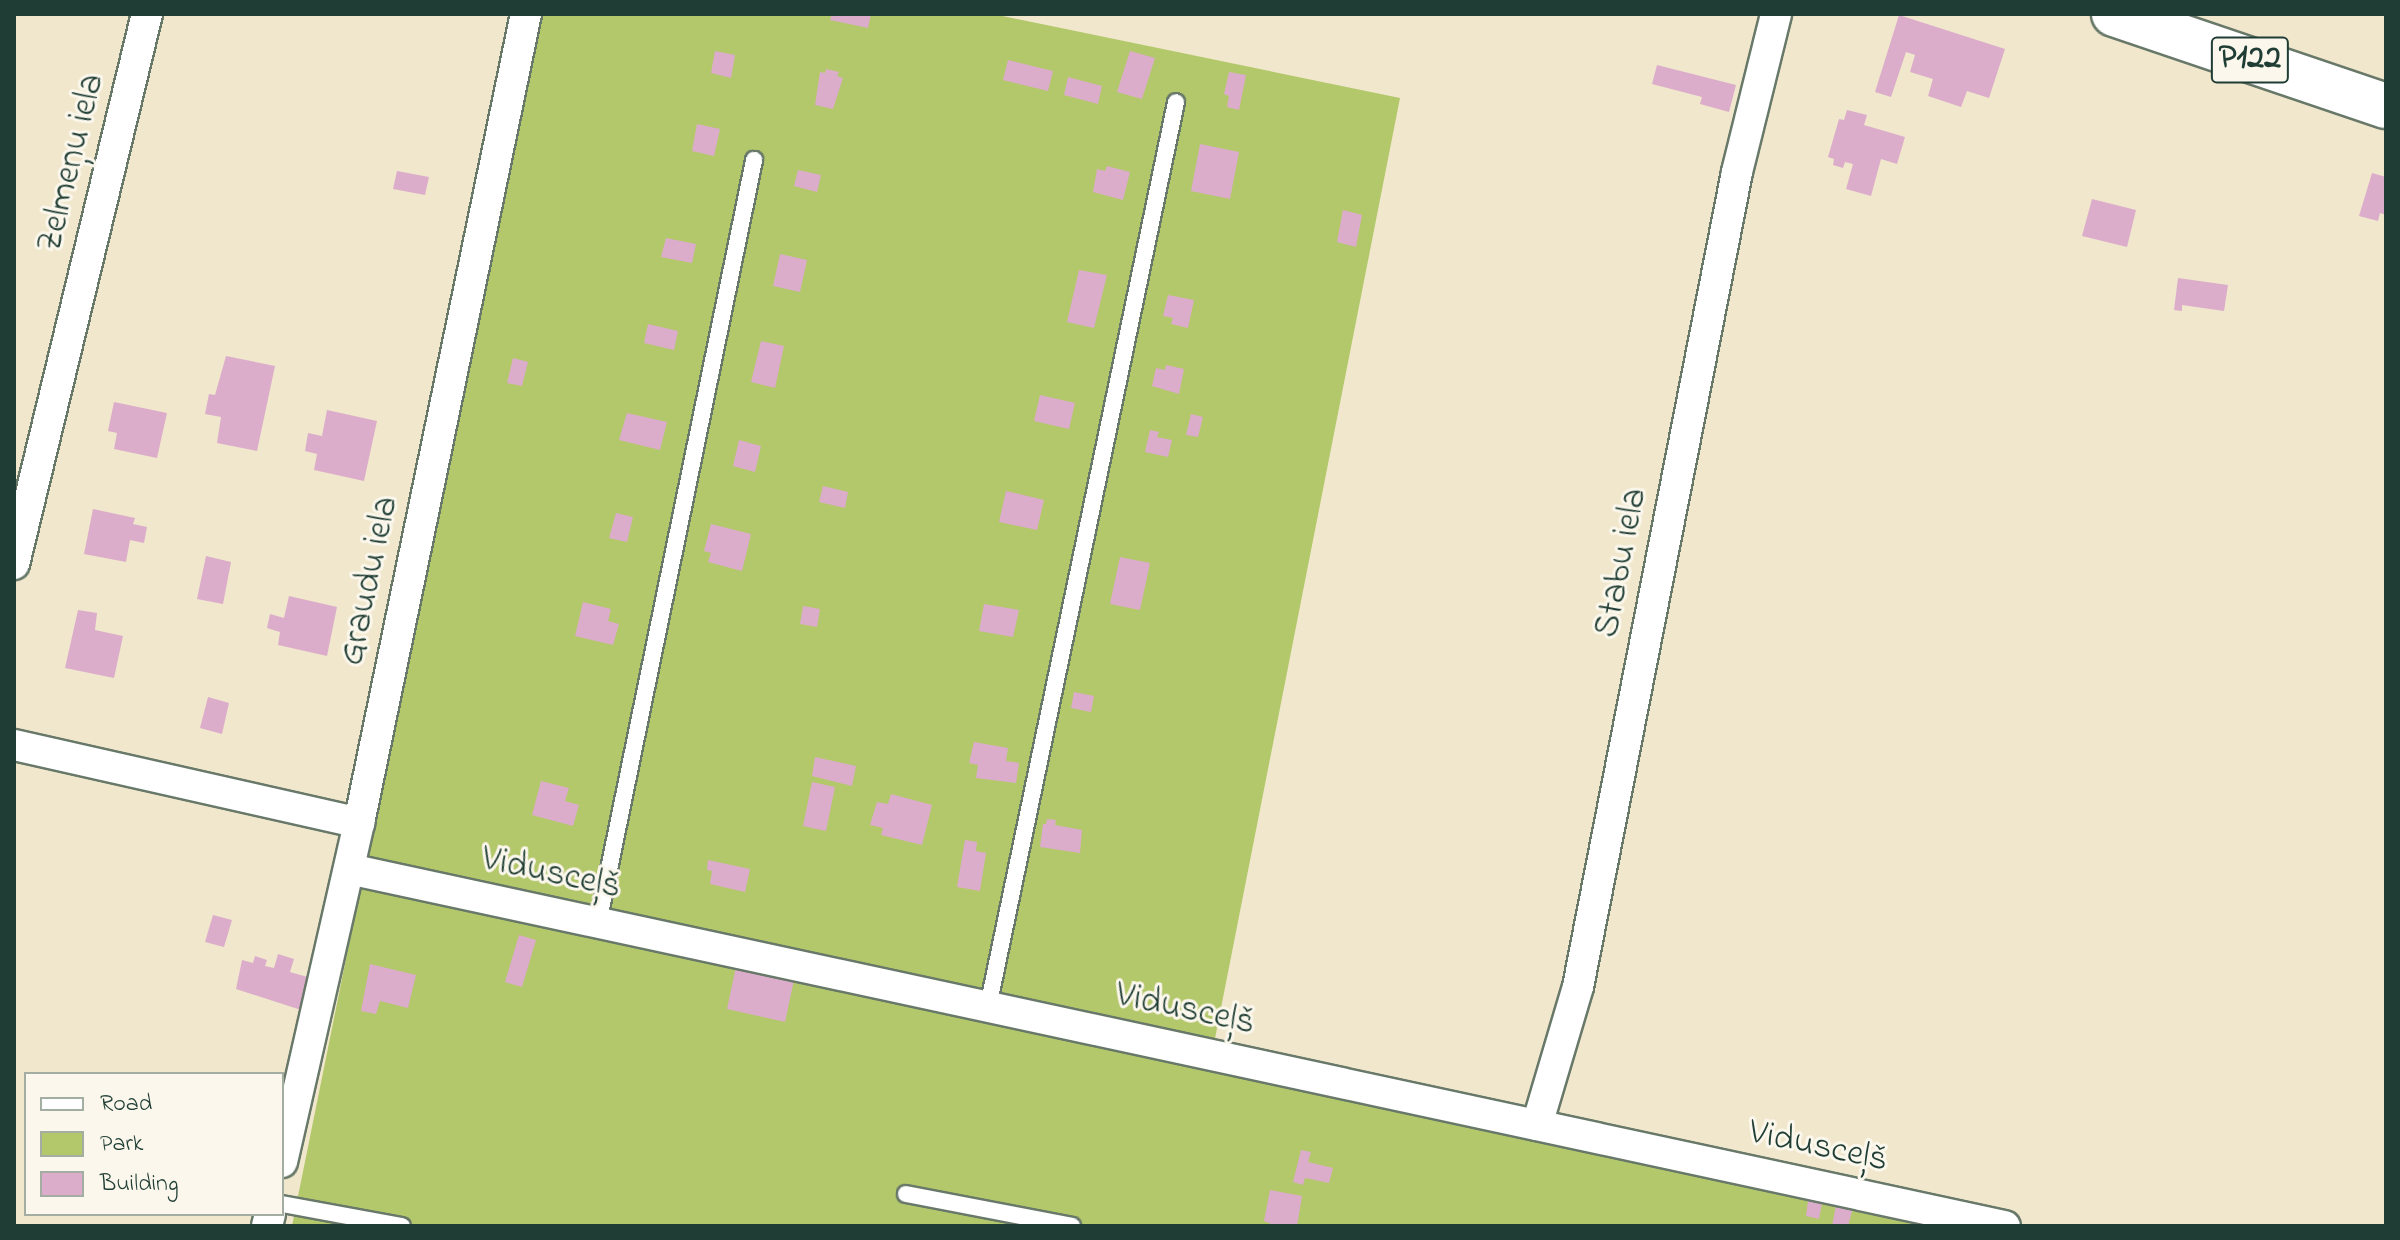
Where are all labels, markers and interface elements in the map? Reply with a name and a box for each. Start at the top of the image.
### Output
road number: P122 [2210,30,2290,90]
street label: Zelmeņu iela [29,69,115,257]
street label: Stabu iela [1586,485,1658,641]
street label: Graudu iela [331,493,409,669]
street label: Vidusceļš [478,838,624,910]
street label: Vidusceļš [1112,974,1258,1046]
legend [24,1072,284,1216]
text: Road [100,1087,152,1122]
street label: Vidusceļš [1745,1111,1891,1183]
text: Park [100,1127,143,1162]
text: Building [100,1167,179,1202]

